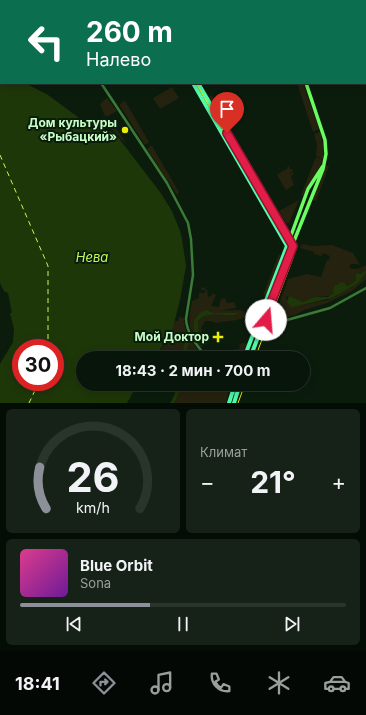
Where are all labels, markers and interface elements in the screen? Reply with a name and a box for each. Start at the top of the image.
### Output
text: 260 m [86,15,173,49]
icon: left [20,16,72,68]
text: Налево [86,49,151,70]
pin [210,92,244,133]
icon: arrive [216,98,238,120]
place label: Дом культуры «Рыбацкий» [28,115,117,144]
marker: Дом культуры «Рыбацкий» [120,125,130,135]
water label: Нева [76,249,108,265]
position arrow [245,299,287,341]
place label: Мой Доктор [135,329,209,344]
marker: Мой Доктор [212,331,224,343]
speed limit sign: 30 [12,339,64,391]
text: 18:43 · 2 мин · 700 m [115,361,271,380]
text: Климат [200,444,247,460]
text: 26 [66,452,120,502]
text: 21° [250,464,296,500]
text: − [200,469,215,495]
text: + [331,469,346,495]
text: km/h [76,499,110,516]
text: Blue Orbit [80,556,153,575]
text: Sona [80,575,111,591]
icon: previous [63,613,85,635]
icon: pause [172,613,194,635]
icon: next [281,613,303,635]
icon: directions [90,669,118,697]
icon: music [148,669,176,697]
icon: phone [206,669,234,697]
icon: climate [265,669,293,697]
icon: car [323,669,351,697]
text: 18:41 [15,673,60,694]

